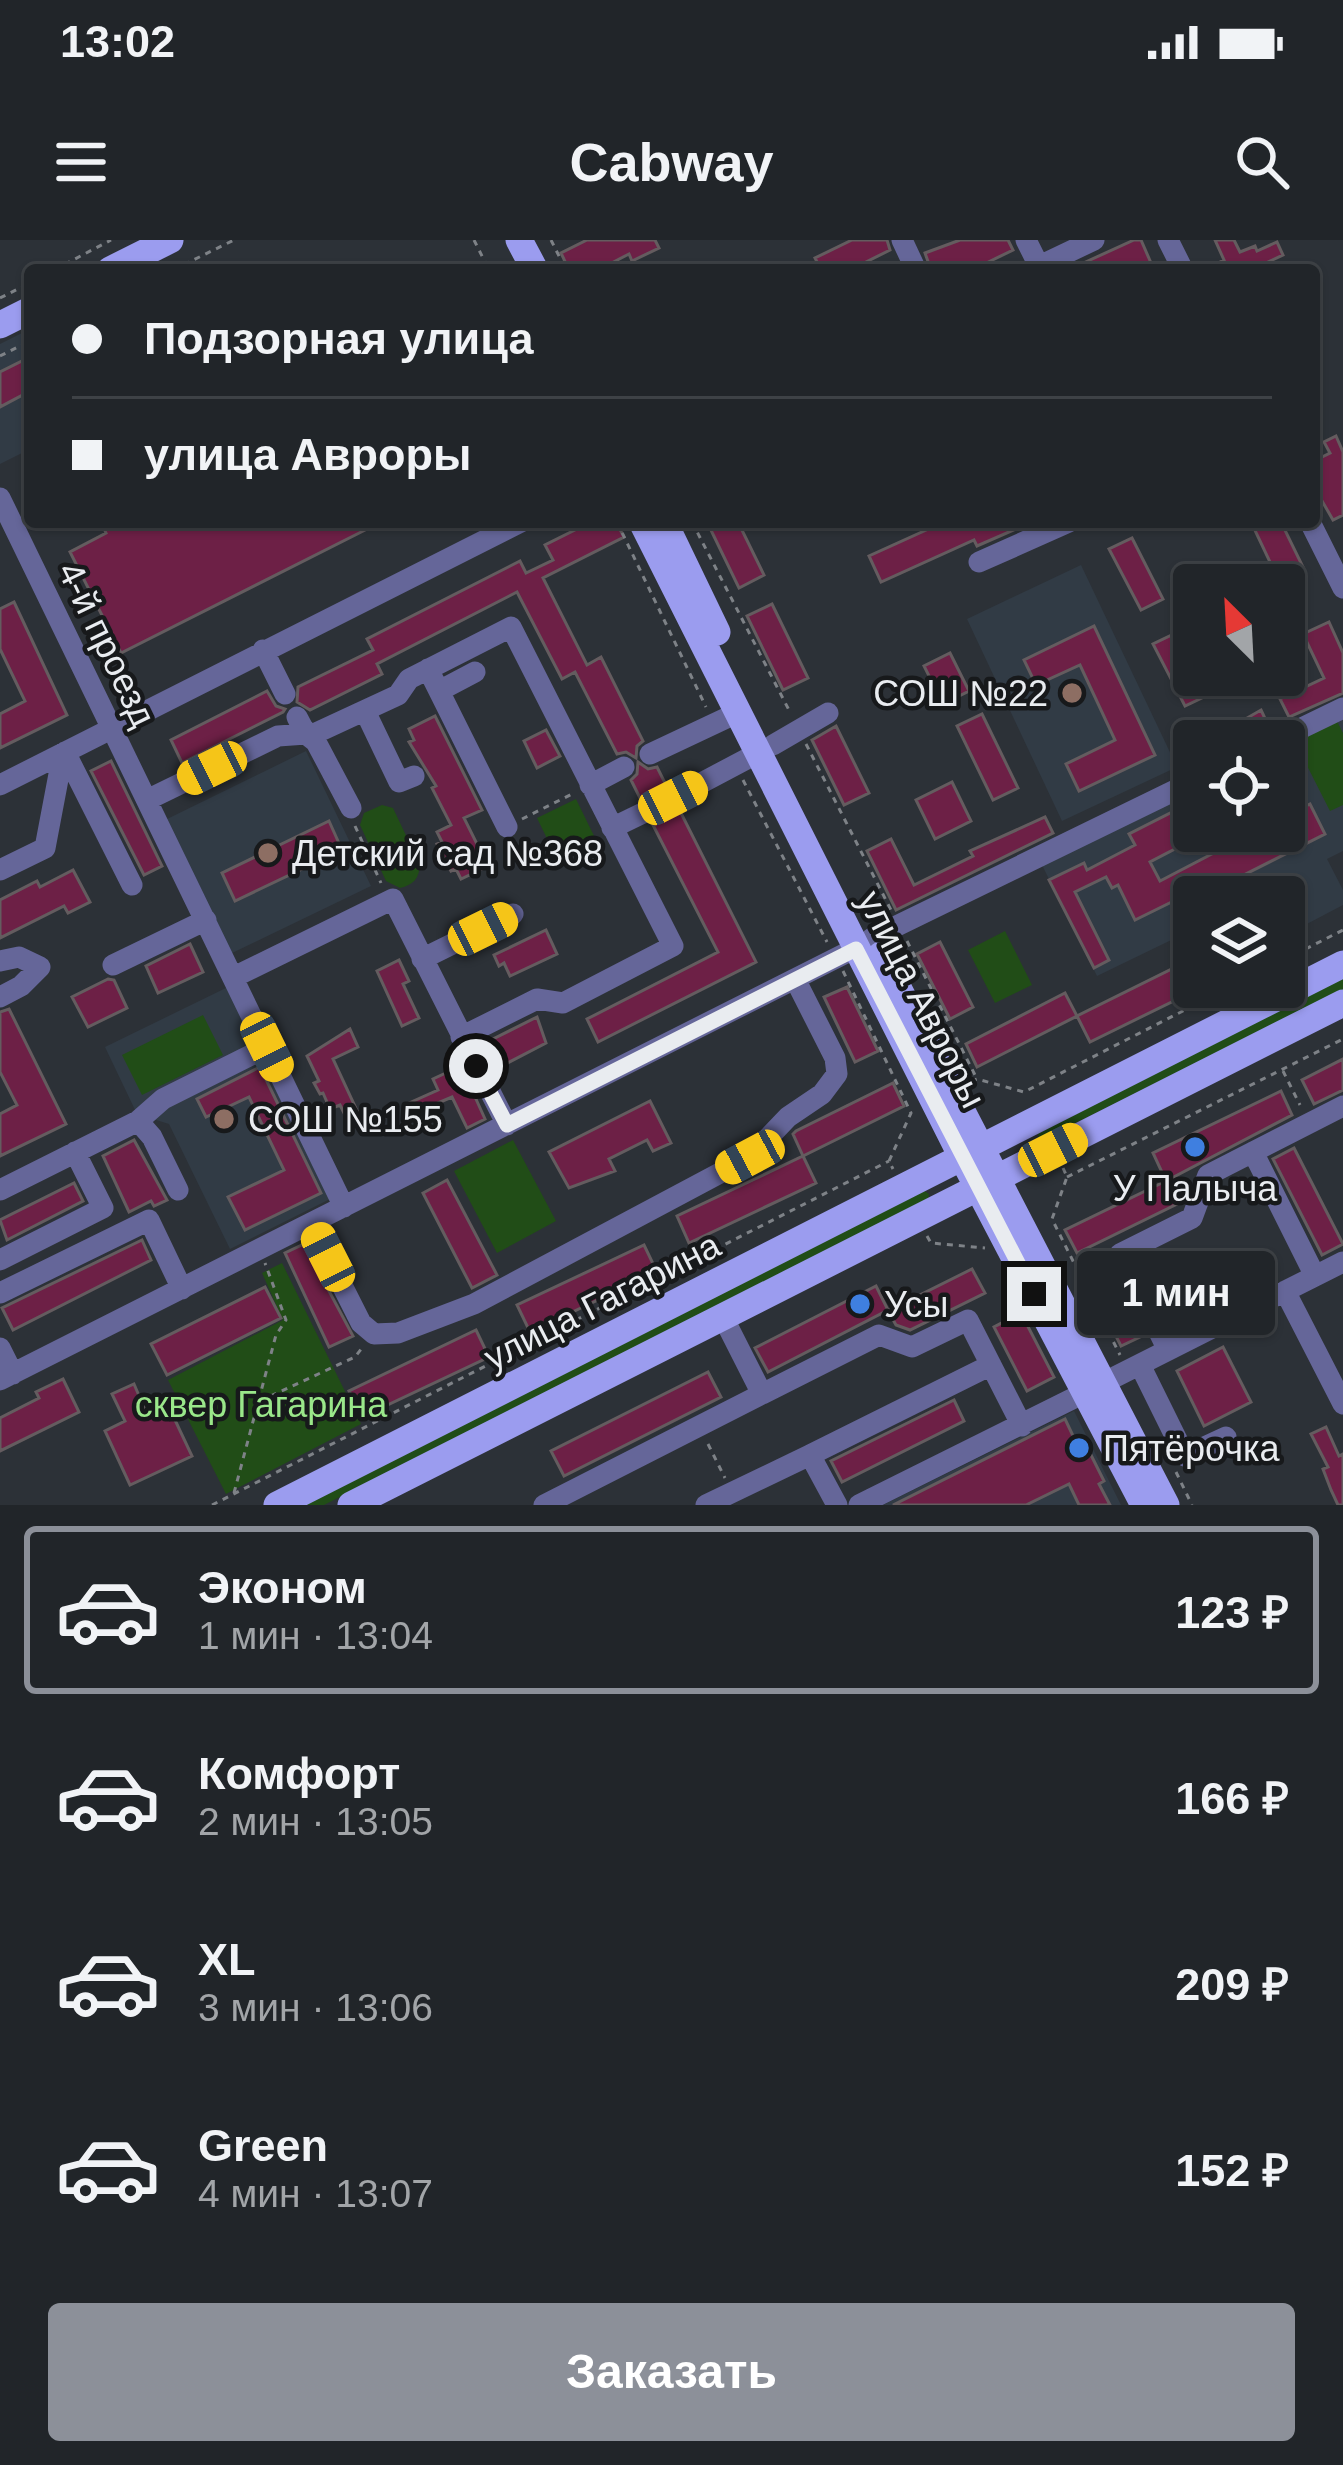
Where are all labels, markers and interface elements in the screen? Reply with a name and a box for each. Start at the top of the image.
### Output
text: 13:02 [60,16,175,67]
icon: menu [48,129,114,195]
icon: search [1229,129,1295,195]
text: Cabway [569,132,774,192]
text: Подзорная улица [144,313,533,364]
text: улица Авроры [144,429,471,480]
street label: 4-й проезд [50,555,164,733]
north arrow [1173,564,1305,696]
map controls [1173,564,1305,1008]
place label: СОШ №22 [873,673,1048,714]
marker: СОШ №22 [1059,680,1085,706]
button: locate [1173,720,1305,852]
car [172,736,252,800]
car [633,766,713,830]
place label: Детский сад №368 [292,833,603,874]
marker: Детский сад №368 [255,840,281,866]
button: layers [1173,876,1305,1008]
street label: улица Авроры [850,884,994,1114]
car [443,897,523,961]
car [235,1007,299,1087]
route start [449,1039,503,1093]
place label: СОШ №155 [248,1099,443,1140]
marker: СОШ №155 [211,1106,237,1132]
car [1013,1118,1093,1182]
car [710,1124,790,1190]
marker: У Палыча [1182,1134,1208,1160]
place label: У Палыча [1113,1168,1278,1209]
car [296,1217,360,1297]
street label: улица Гагарина [477,1224,727,1378]
callout: 1 мин [1076,1252,1274,1336]
route end [1007,1267,1061,1321]
text: 1 мин [1122,1271,1230,1314]
place label: Усы [884,1284,948,1325]
marker: Усы [847,1291,873,1317]
park label: сквер Гагарина [135,1384,388,1425]
place label: Пятёрочка [1103,1428,1280,1469]
marker: Пятёрочка [1066,1435,1092,1461]
icon: car [54,1556,162,1664]
text: Эконом [198,1562,367,1613]
text: 123 ₽ [1175,1587,1289,1638]
text: 1 мин · 13:04 [198,1614,433,1657]
icon: car [54,1742,162,1850]
text: Комфорт [198,1748,400,1799]
text: 166 ₽ [1175,1773,1289,1824]
text: 2 мин · 13:05 [198,1800,433,1843]
icon: car [54,1928,162,2036]
text: XL [198,1934,256,1985]
text: 209 ₽ [1175,1959,1289,2010]
text: 3 мин · 13:06 [198,1986,433,2029]
icon: car [54,2114,162,2222]
text: Green [198,2120,328,2171]
text: 152 ₽ [1175,2145,1289,2196]
text: 4 мин · 13:07 [198,2172,433,2215]
button: Заказать [48,2303,1295,2441]

